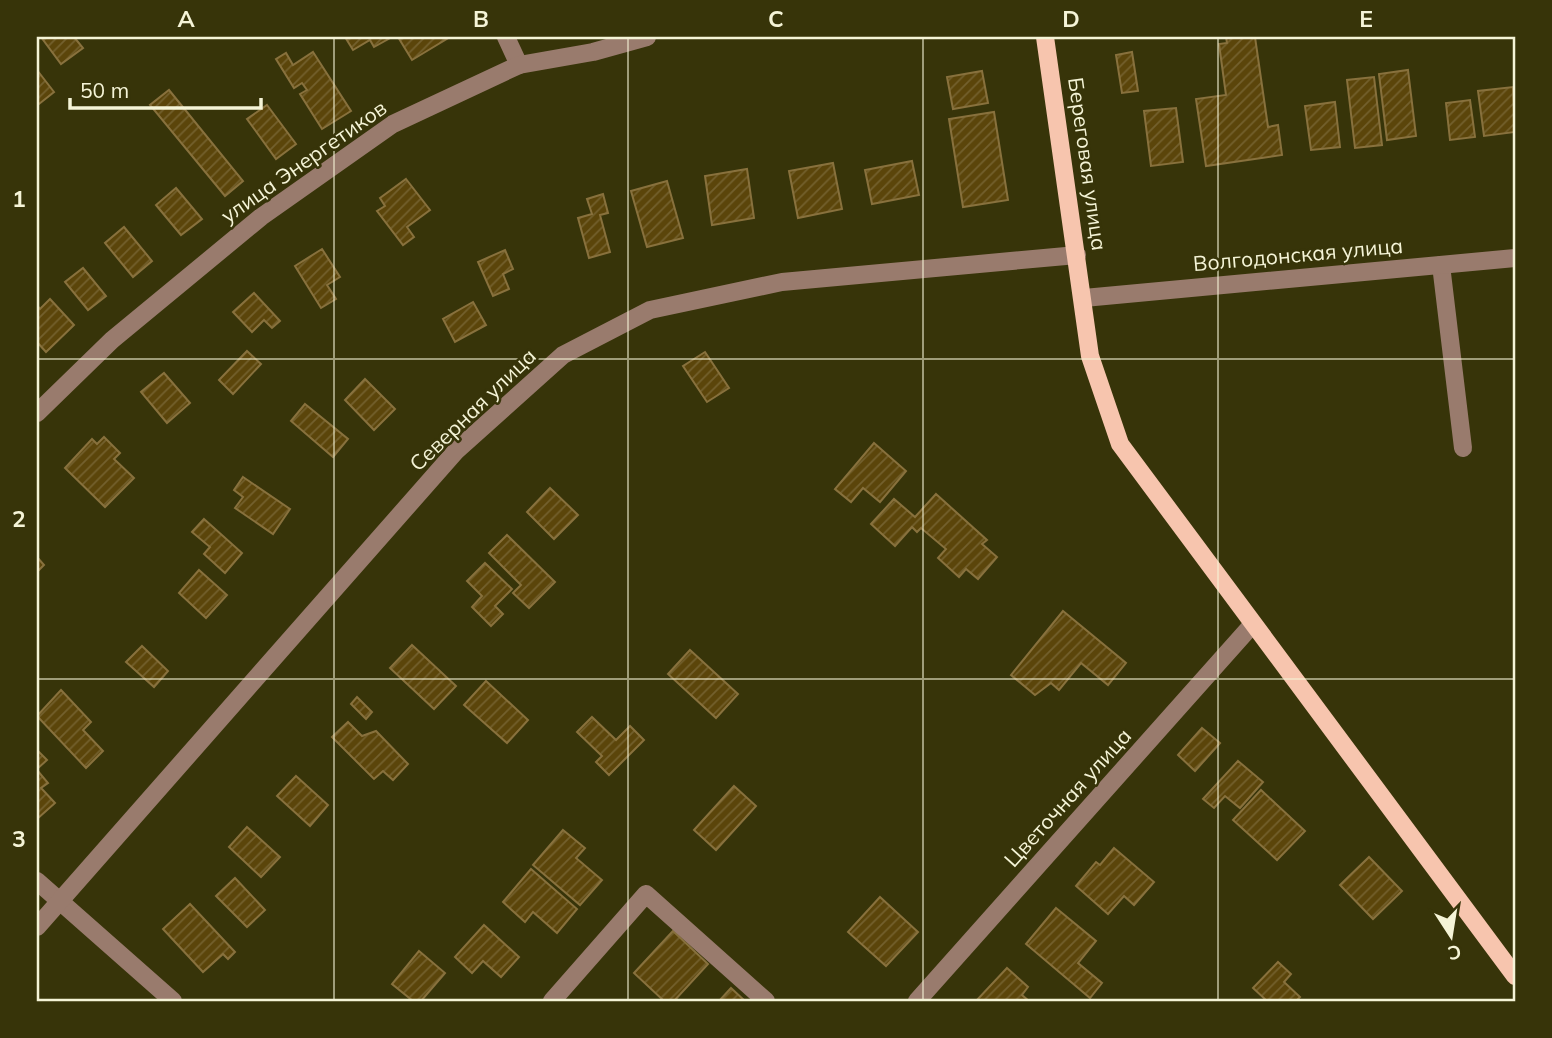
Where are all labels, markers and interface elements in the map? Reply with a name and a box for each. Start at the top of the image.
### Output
text: A [177,4,195,33]
text: B [473,4,489,33]
text: C [768,4,784,33]
text: D [1062,4,1080,33]
text: E [1359,4,1373,33]
scale bar [70,66,261,110]
street label: Береговая улица [1063,76,1113,252]
text: 50 m [80,77,129,103]
street label: улица Энергетиков [216,94,391,228]
text: 1 [12,184,26,213]
street label: Волгодонская улица [1192,232,1404,276]
street label: Северная улица [404,342,541,476]
text: 2 [12,504,26,533]
street label: Цветочная улица [998,723,1136,872]
text: 3 [12,824,26,853]
north arrow [1416,902,1486,972]
text: С [1446,940,1463,966]

